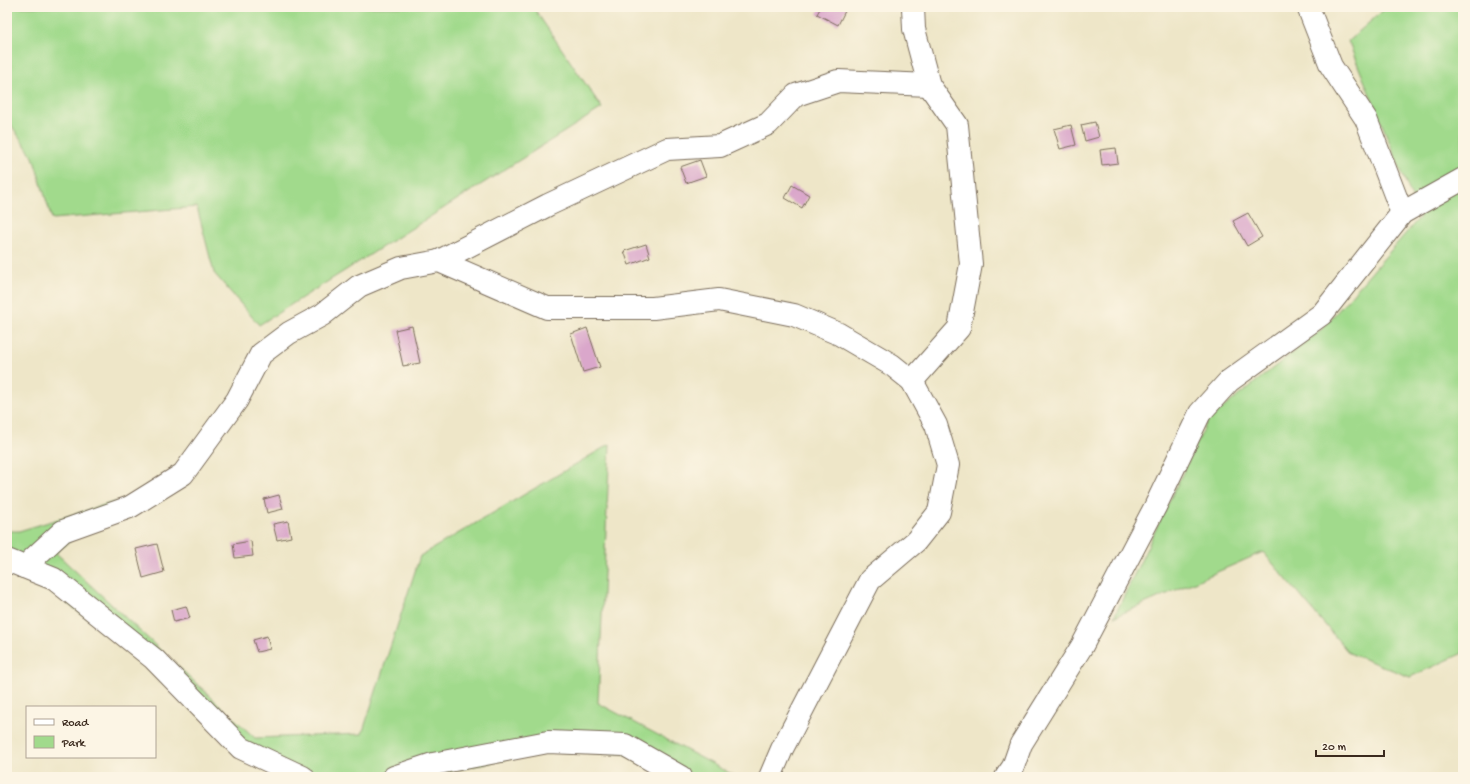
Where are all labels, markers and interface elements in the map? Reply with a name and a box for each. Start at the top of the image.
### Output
legend [26,706,156,758]
text: Road [62,717,89,731]
scale bar [1316,732,1384,758]
text: Park [61,737,87,751]
text: 20 m [1322,741,1347,755]

